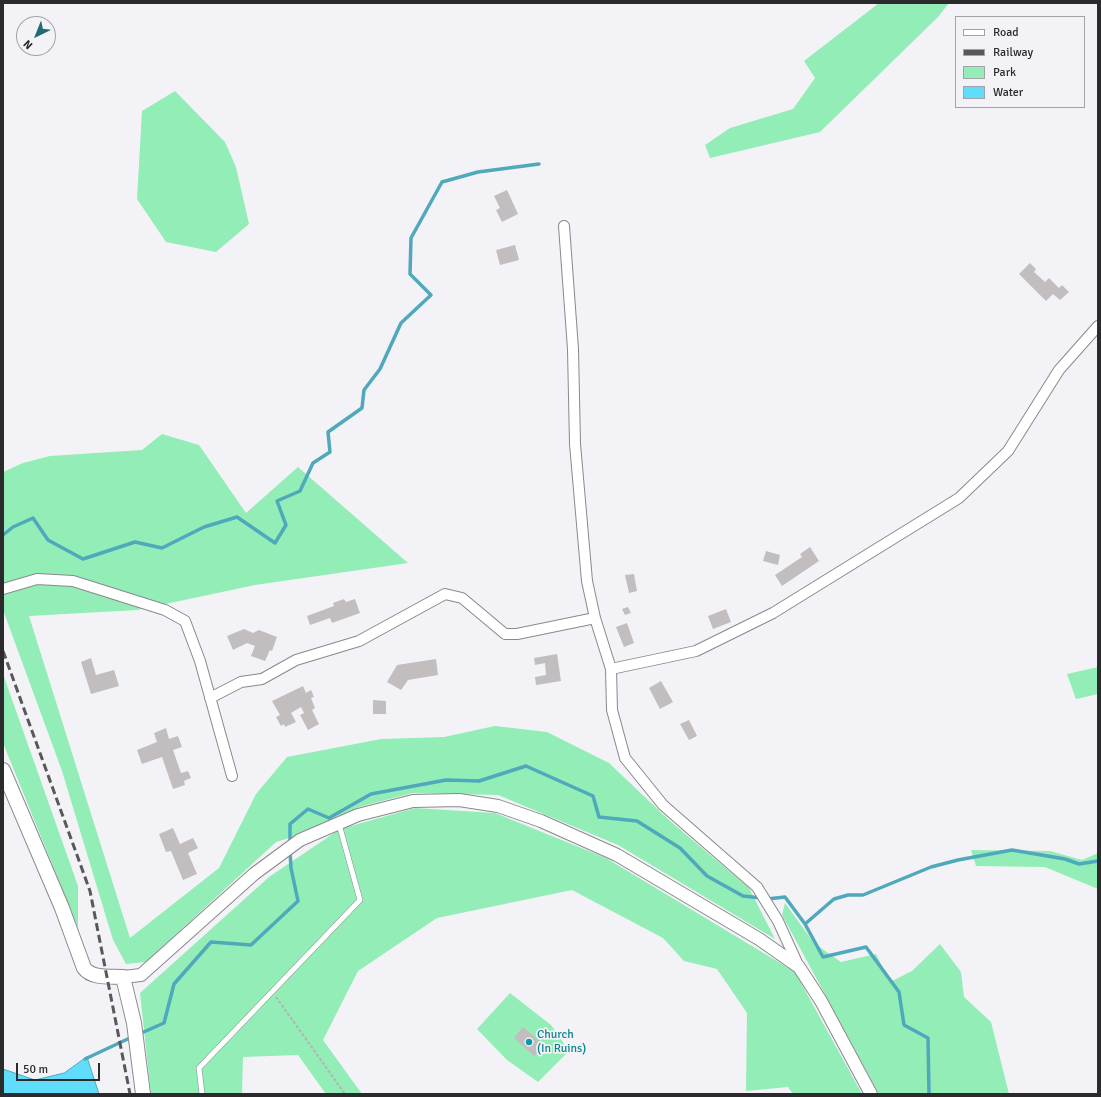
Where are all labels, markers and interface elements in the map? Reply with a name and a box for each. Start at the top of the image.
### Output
north arrow [16,16,56,56]
legend [955,16,1085,108]
text: Road [993,25,1019,40]
text: N [21,37,35,52]
text: Railway [993,45,1033,60]
text: Park [993,65,1016,80]
text: Water [993,85,1023,100]
place label: Church (In Ruins) [537,1028,586,1056]
marker: Church (In Ruins) [524,1037,534,1047]
scale bar [18,1055,102,1081]
text: 50 m [23,1062,48,1077]

